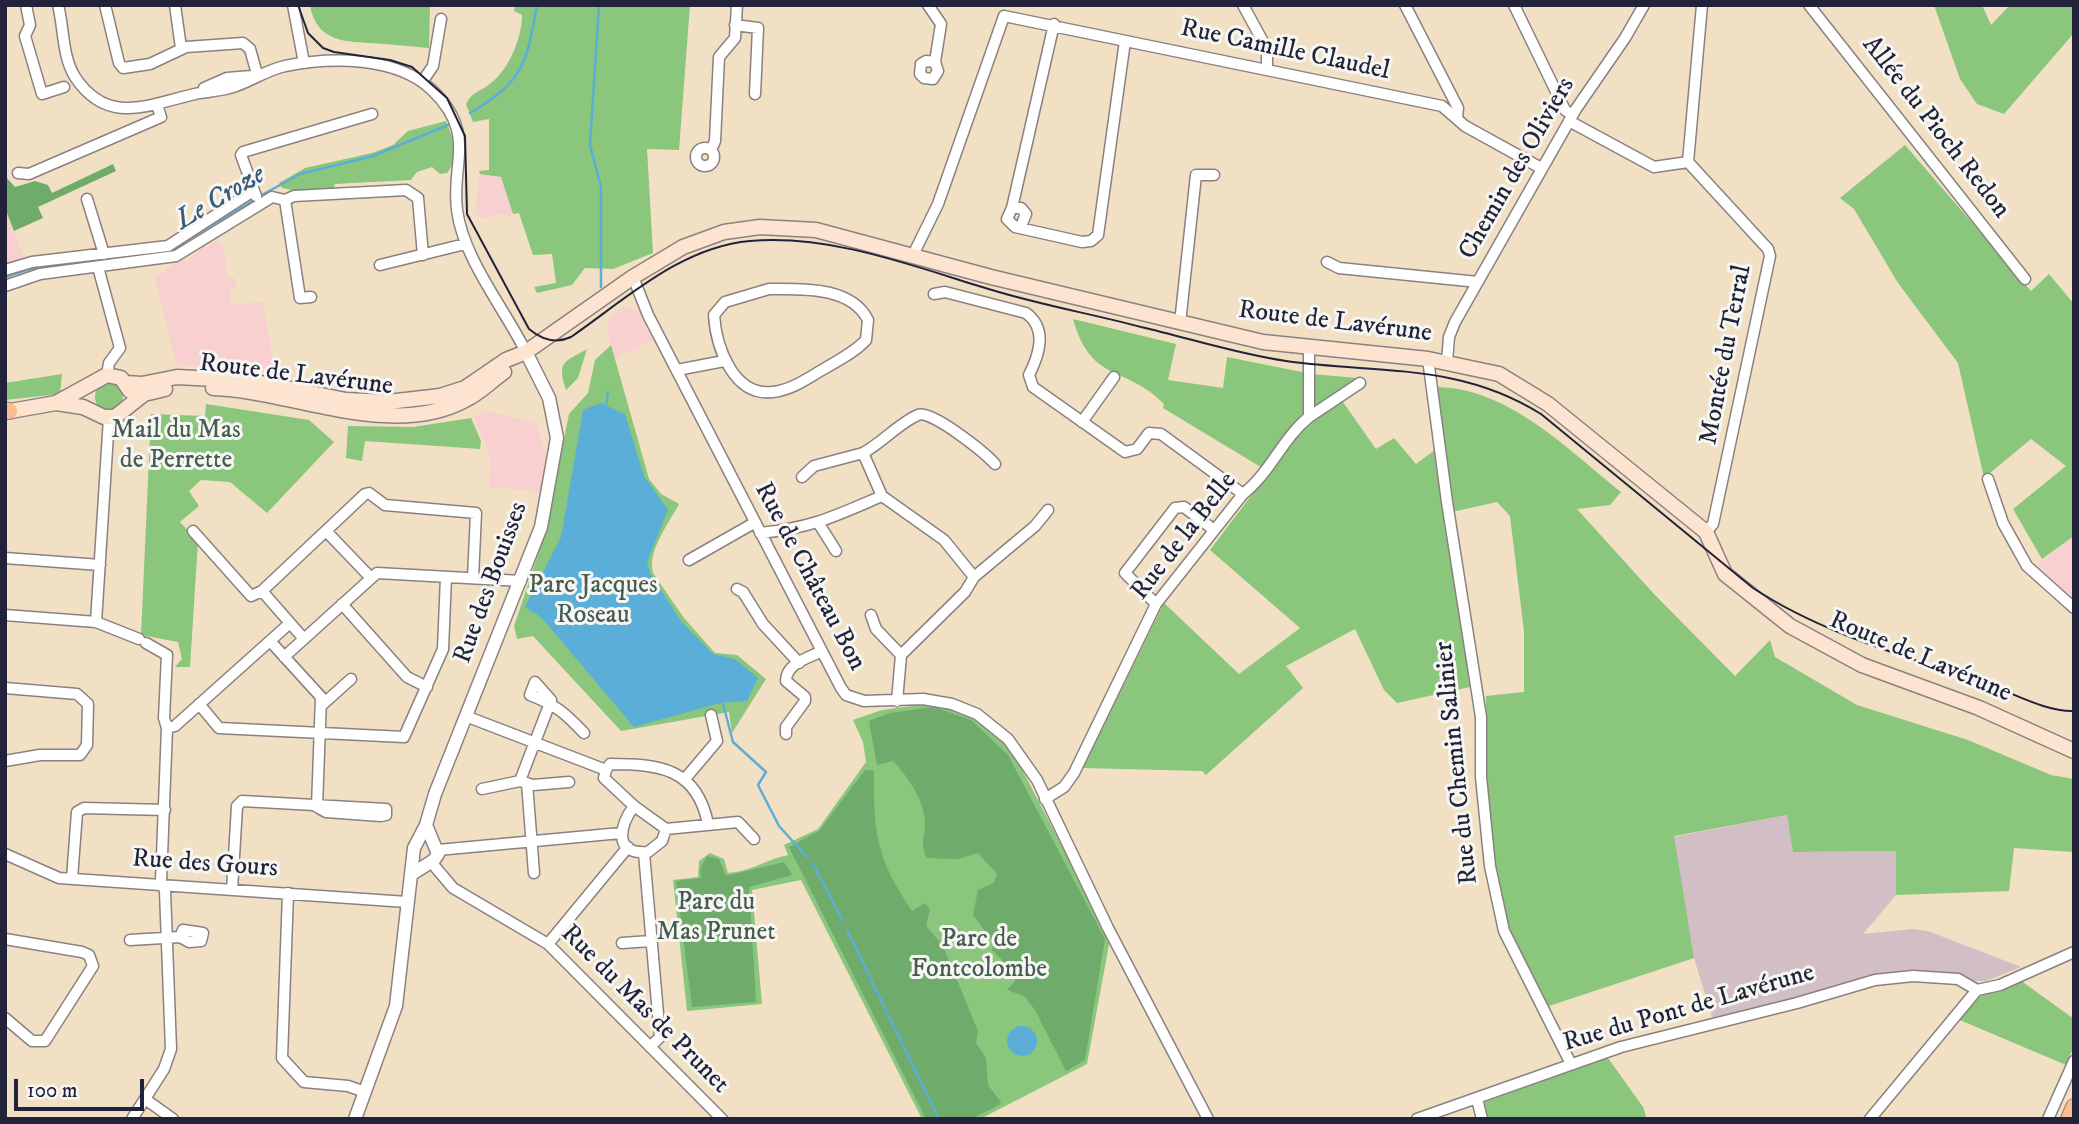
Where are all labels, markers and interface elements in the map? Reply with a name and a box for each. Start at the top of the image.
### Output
street label: Rue Camille Claudel [1178,14,1392,88]
street label: Allée du Pioch Redon [1854,31,2016,225]
street label: Chemin des Oliviers [1453,72,1583,266]
water label: Le Croze [170,159,272,239]
street label: Montée du Terral [1694,263,1760,447]
street label: Route de Lavérune [1236,296,1434,350]
street label: Route de Lavérune [197,349,395,403]
park label: Mail du Mas de Perrette [111,416,241,478]
street label: Rue de la Belle [1125,467,1245,607]
street label: Rue de Château Bon [746,478,872,676]
street label: Rue des Bouisses [448,498,536,668]
park label: Parc Jacques Roseau [528,571,658,632]
street label: Route de Lavérune [1824,606,2016,710]
street label: Rue du Chemin Salinier [1430,640,1486,886]
street label: Rue des Gours [131,844,279,886]
park label: Parc du Mas Prunet [657,888,775,950]
street label: Rue du Mas de Prunet [553,919,735,1101]
park label: Parc de Fontcolombe [911,925,1047,986]
street label: Rue du Pont de Lavérune [1560,958,1818,1060]
scale bar [18,1064,147,1108]
text: 100 m [27,1078,78,1104]

